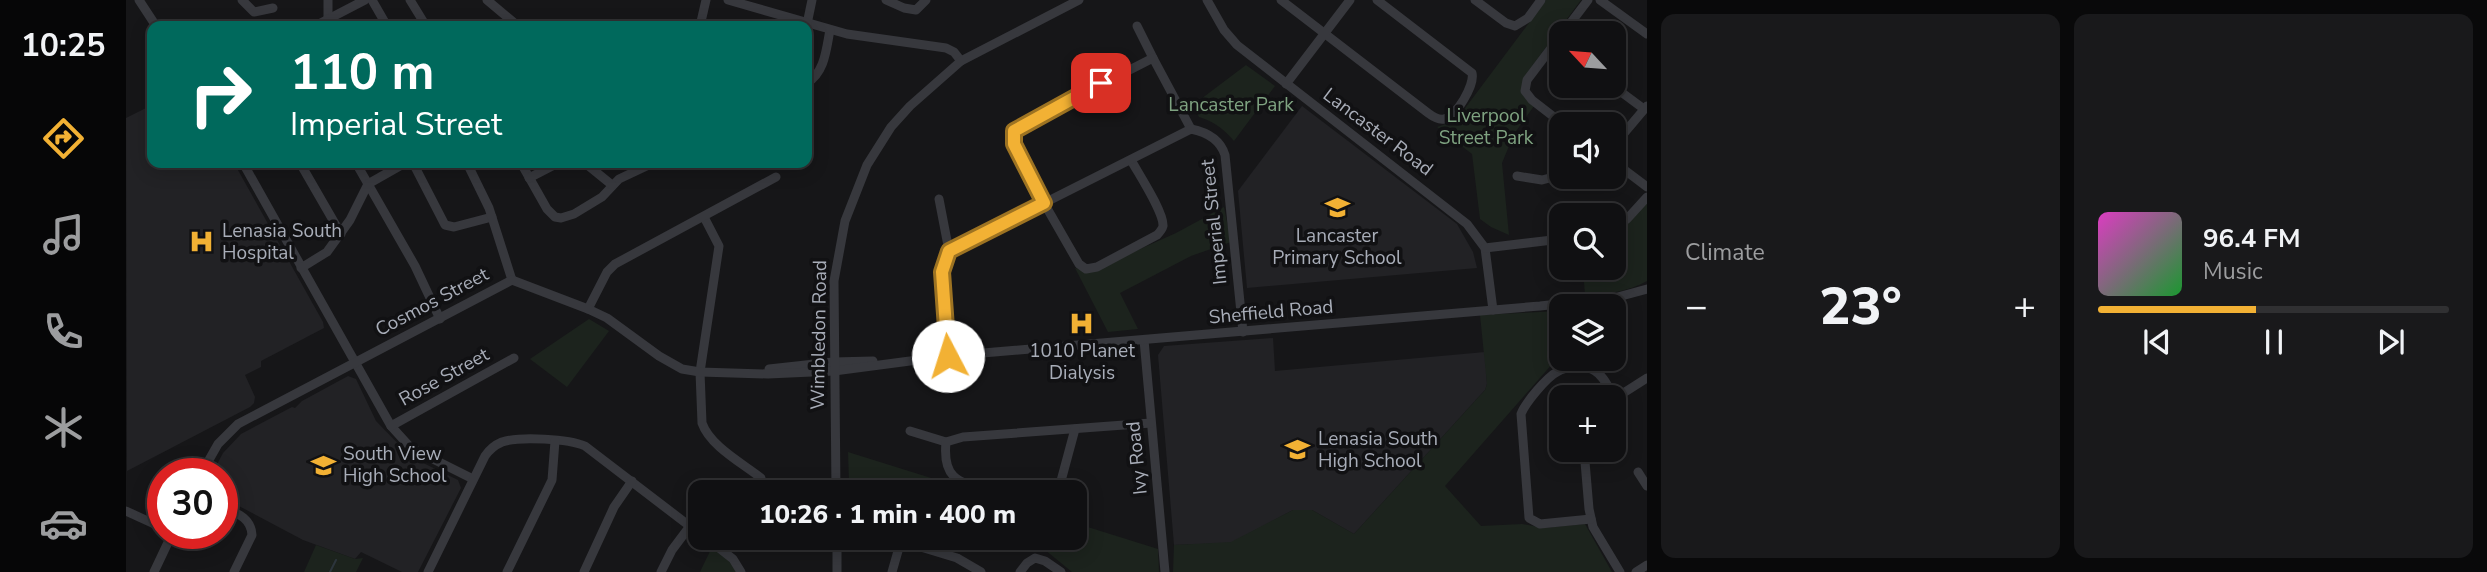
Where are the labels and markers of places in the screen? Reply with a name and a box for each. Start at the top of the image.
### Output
pin [1071,53,1131,113]
school or university icon: Lancaster Primary School [1323,194,1351,222]
place label: Lenasia South Hospital [222,218,342,266]
place label: Lancaster Primary School [1272,223,1402,271]
hospital icon: Lenasia South Hospital [188,228,216,256]
hospital icon: 1010 Planet Dialysis [1068,309,1096,337]
place label: 1010 Planet Dialysis [1029,338,1135,386]
place label: Lenasia South High School [1318,426,1438,474]
school or university icon: Lenasia South High School [1284,436,1312,464]
place label: South View High School [343,441,447,489]
school or university icon: South View High School [309,451,337,479]

